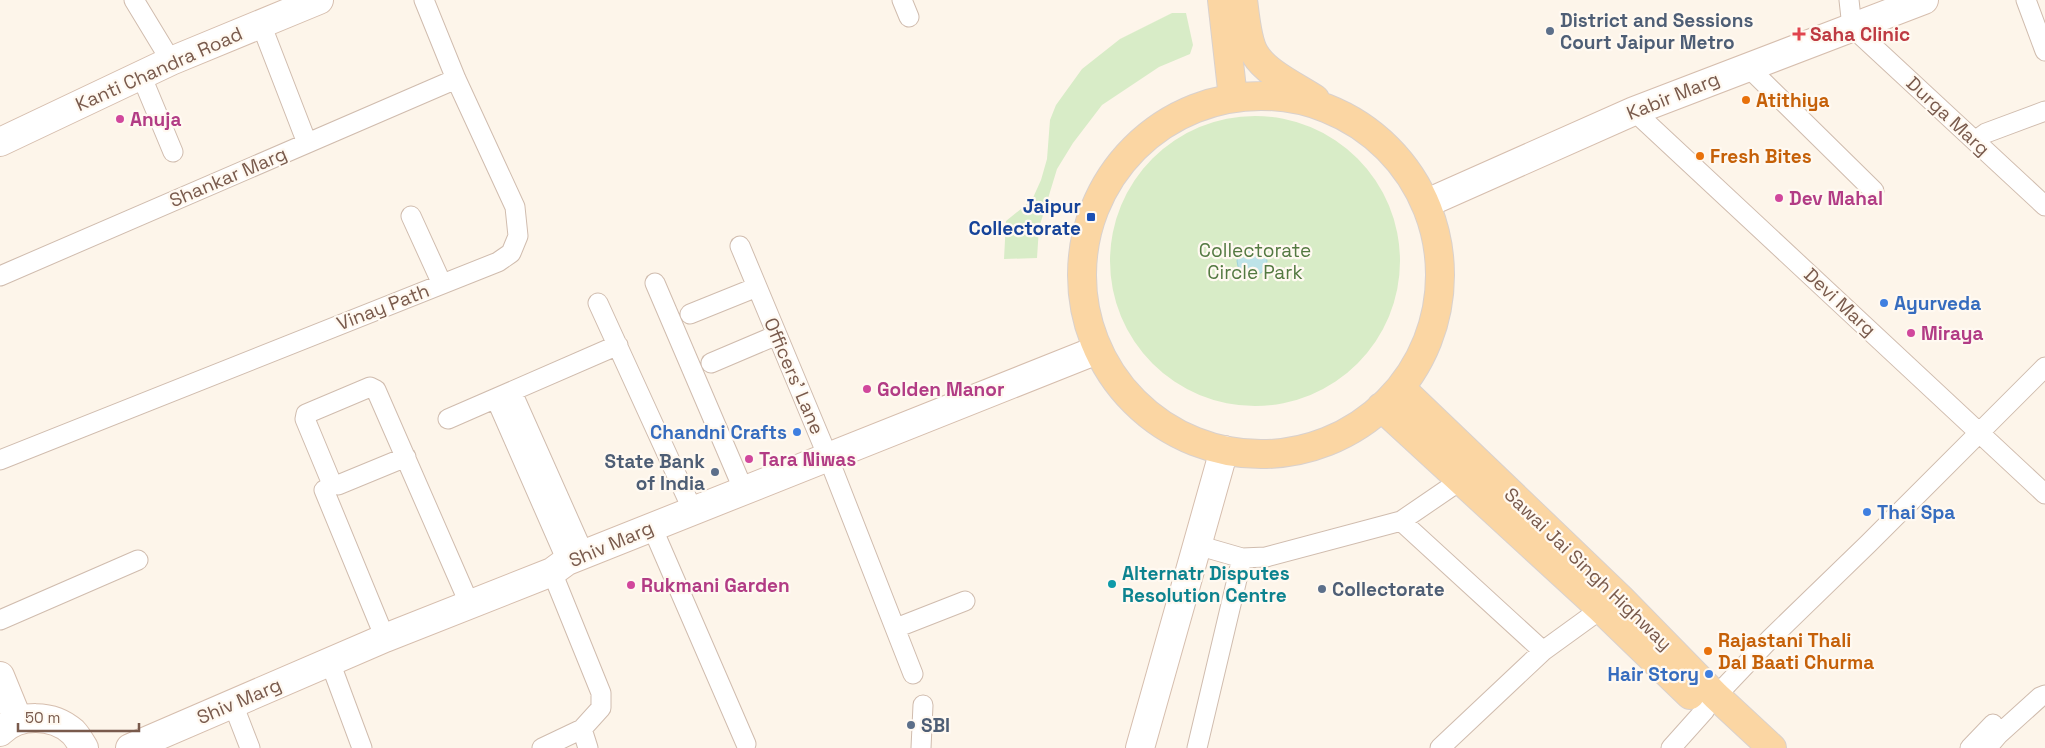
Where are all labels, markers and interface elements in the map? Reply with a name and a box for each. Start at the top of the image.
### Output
place label: District and Sessions Court Jaipur Metro [1560,8,1753,55]
street label: Kanti Chandra Road [72,21,246,117]
place label: Saha Clinic [1810,22,1910,47]
marker: District and Sessions Court Jaipur Metro [1544,25,1556,37]
marker: Saha Clinic [1792,27,1806,41]
street label: Kabir Marg [1623,66,1723,126]
street label: Durga Marg [1901,71,1995,161]
place label: Atithiya [1756,88,1829,113]
marker: Atithiya [1740,94,1752,106]
place label: Anuja [130,107,181,132]
marker: Anuja [114,113,126,125]
street label: Shankar Marg [165,141,291,213]
place label: Fresh Bites [1710,144,1812,169]
marker: Fresh Bites [1694,150,1706,162]
place label: Dev Mahal [1789,186,1883,211]
marker: Dev Mahal [1773,192,1785,204]
place label: Jaipur Collectorate [968,194,1081,241]
marker: Jaipur Collectorate [1085,211,1097,223]
park label: Collectorate Circle Park [1199,238,1311,285]
street label: Devi Marg [1799,262,1881,342]
street label: Vinay Path [333,278,433,336]
place label: Ayurveda [1894,291,1981,316]
marker: Ayurveda [1878,297,1890,309]
street label: Officers' Lane [758,314,830,438]
place label: Miraya [1921,321,1984,346]
marker: Miraya [1905,327,1917,339]
place label: Golden Manor [877,377,1004,402]
marker: Golden Manor [861,383,873,395]
place label: Chandni Crafts [650,420,787,445]
marker: Chandni Crafts [791,426,803,438]
place label: Tara Niwas [759,447,856,472]
place label: State Bank of India [604,449,705,496]
marker: Tara Niwas [743,453,755,465]
marker: State Bank of India [709,466,721,478]
street label: Sawai Jai Singh Highway [1499,482,1677,656]
place label: Thai Spa [1877,500,1955,525]
marker: Thai Spa [1861,506,1873,518]
street label: Shiv Marg [565,515,657,573]
place label: Alternatr Disputes Resolution Centre [1122,561,1290,608]
place label: Rukmani Garden [641,573,790,598]
place label: Collectorate [1332,577,1445,602]
marker: Alternatr Disputes Resolution Centre [1106,578,1118,590]
marker: Rukmani Garden [625,579,637,591]
marker: Collectorate [1316,583,1328,595]
place label: Rajastani Thali Dal Baati Churma [1718,628,1874,675]
marker: Rajastani Thali Dal Baati Churma [1702,645,1714,657]
place label: Hair Story [1607,662,1699,687]
marker: Hair Story [1703,668,1715,680]
street label: Shiv Marg [193,672,285,730]
scale bar [18,700,139,732]
text: 50 m [25,708,60,727]
place label: SBI [921,713,950,738]
marker: SBI [905,719,917,731]

